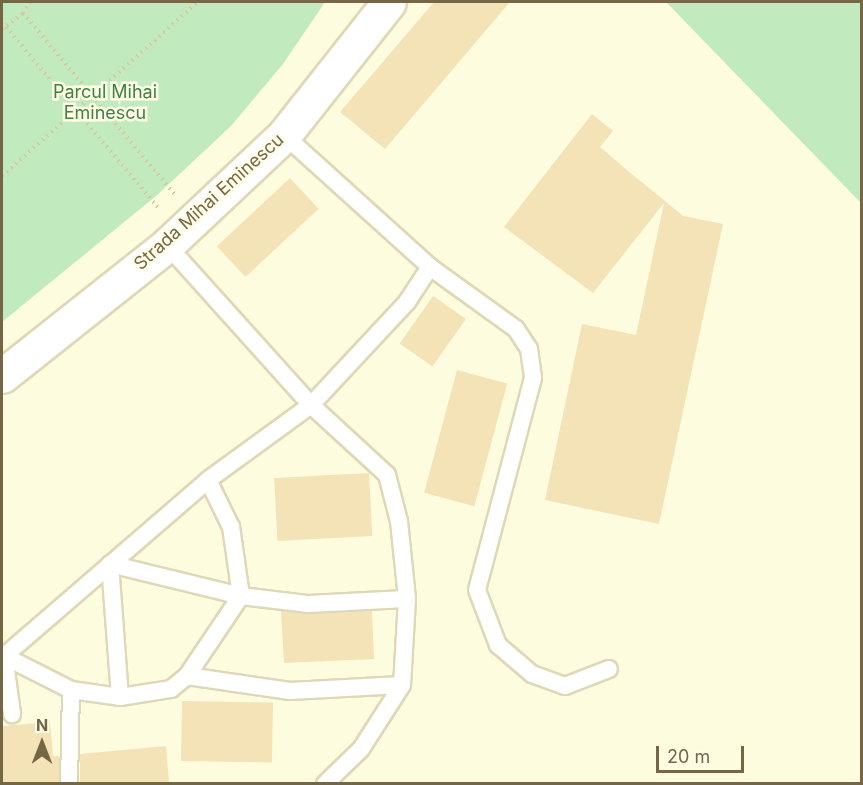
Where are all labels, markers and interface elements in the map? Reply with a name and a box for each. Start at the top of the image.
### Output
park label: Parcul Mihai Eminescu [53,82,157,124]
street label: Strada Mihai Eminescu [130,129,288,275]
north arrow [12,713,72,773]
text: N [36,715,48,735]
scale bar [659,734,748,772]
text: 20 m [667,746,710,767]

